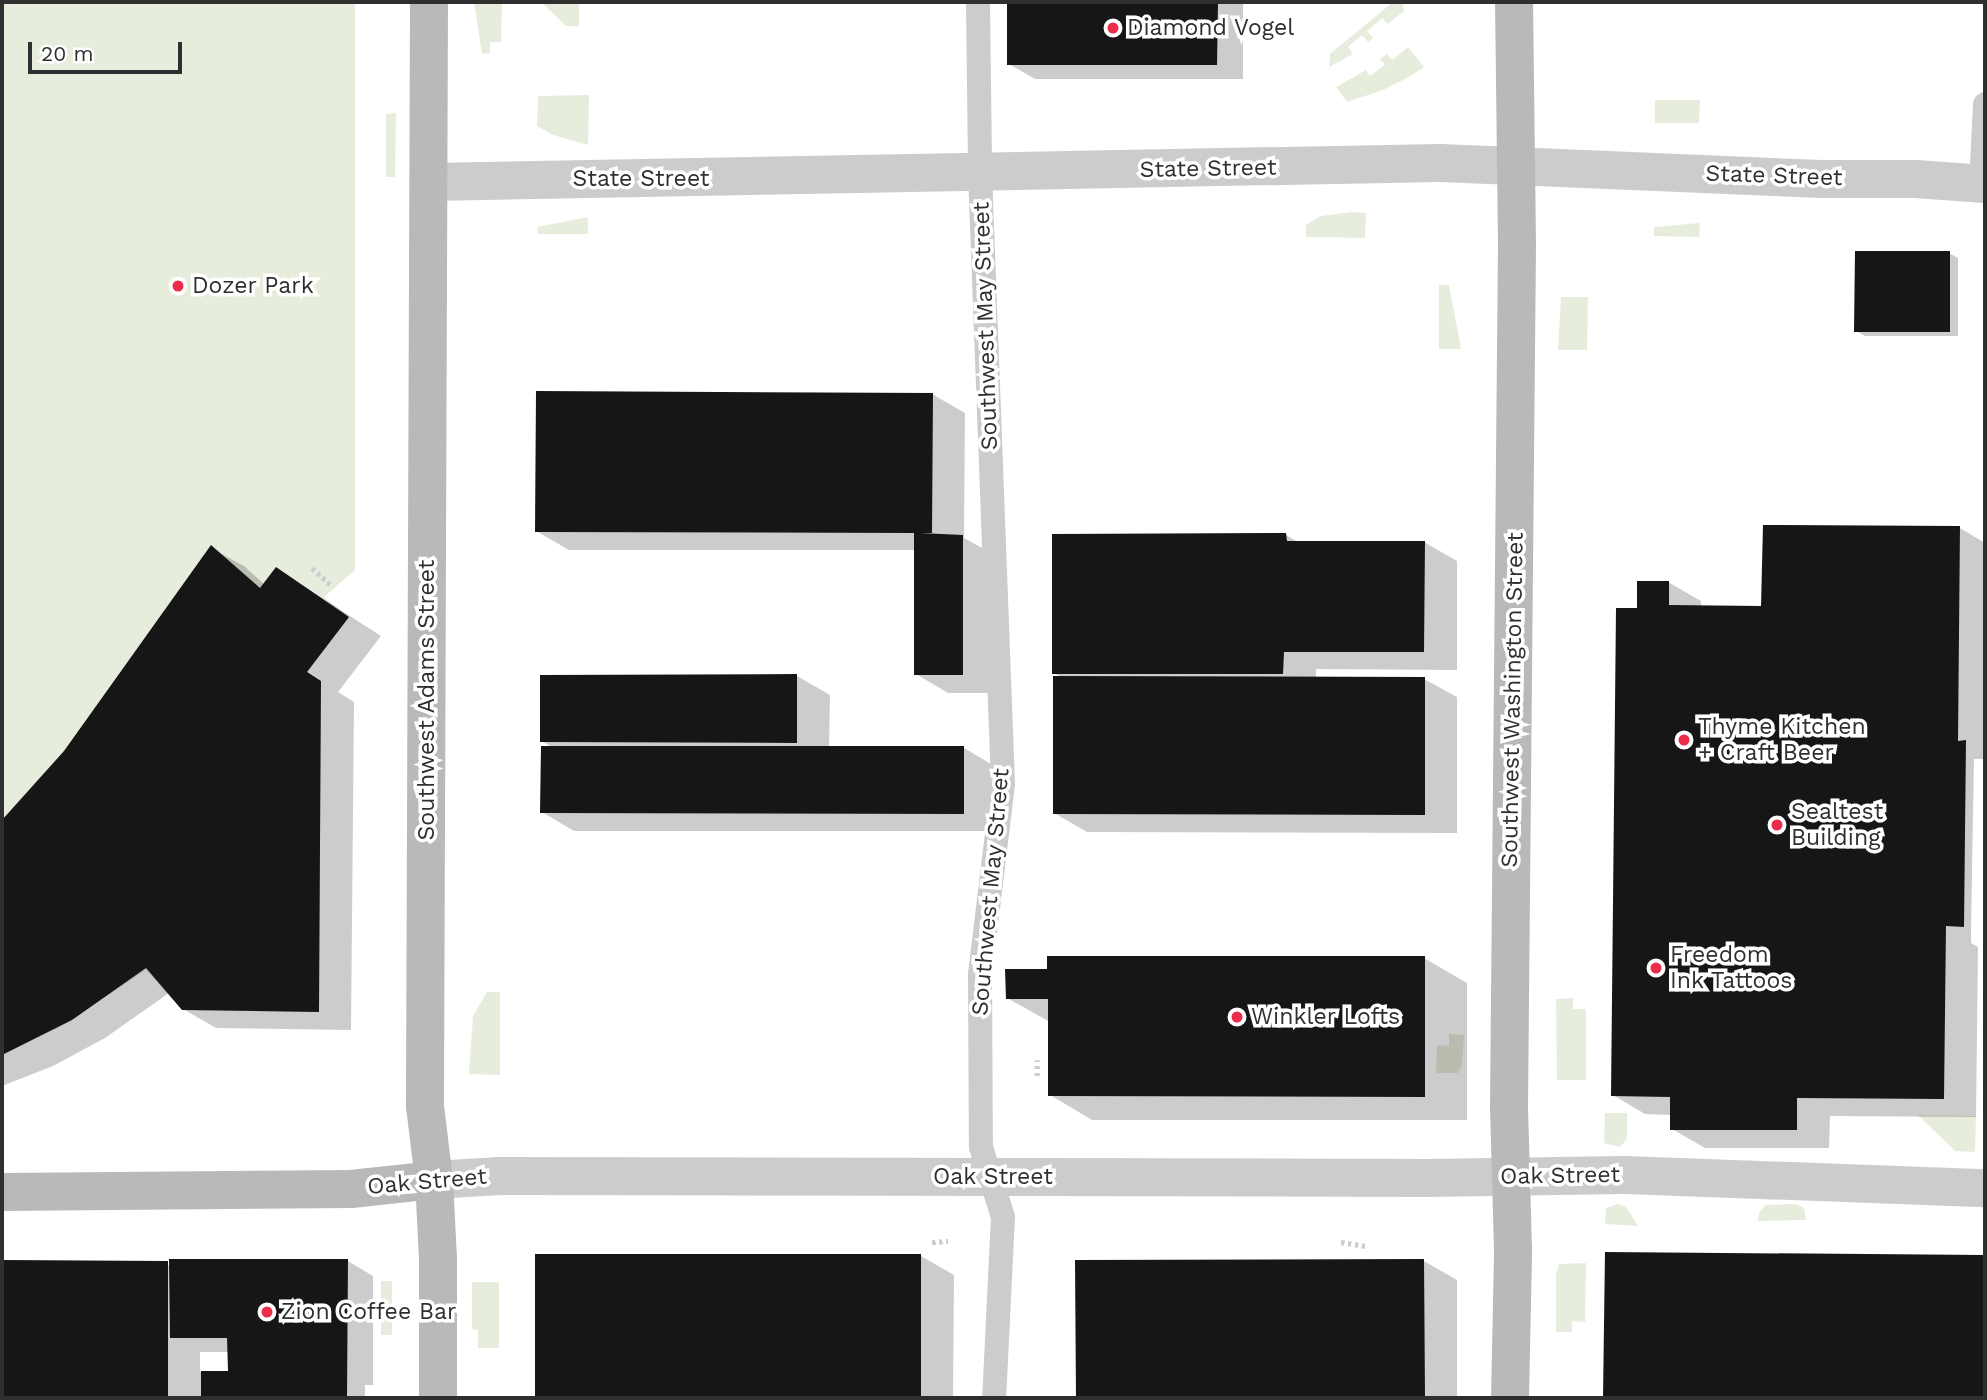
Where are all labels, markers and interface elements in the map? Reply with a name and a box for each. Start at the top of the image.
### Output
place label: Diamond Vogel [1127,14,1295,42]
marker: Diamond Vogel [1105,20,1121,36]
scale bar [32,28,186,72]
text: 20 m [41,41,93,66]
street label: State Street [1139,154,1277,184]
street label: State Street [1705,160,1843,192]
street label: State Street [573,165,709,193]
street label: Southwest May Street [968,201,1004,451]
place label: Dozer Park [192,272,314,300]
marker: Dozer Park [170,278,186,294]
street label: Southwest Washington Street [1496,532,1530,868]
street label: Southwest Adams Street [413,559,441,841]
place label: Thyme Kitchen + Craft Beer [1698,713,1866,767]
marker: Thyme Kitchen + Craft Beer [1676,732,1692,748]
street label: Southwest May Street [966,767,1016,1017]
place label: Sealtest Building [1791,798,1883,852]
marker: Sealtest Building [1769,817,1785,833]
place label: Freedom Ink Tattoos [1670,941,1793,995]
marker: Freedom Ink Tattoos [1648,960,1664,976]
place label: Winkler Lofts [1251,1003,1401,1031]
marker: Winkler Lofts [1229,1009,1245,1025]
street label: Oak Street [1500,1161,1620,1191]
street label: Oak Street [366,1163,488,1201]
street label: Oak Street [933,1163,1053,1191]
place label: Zion Coffee Bar [281,1298,456,1326]
marker: Zion Coffee Bar [259,1304,275,1320]

